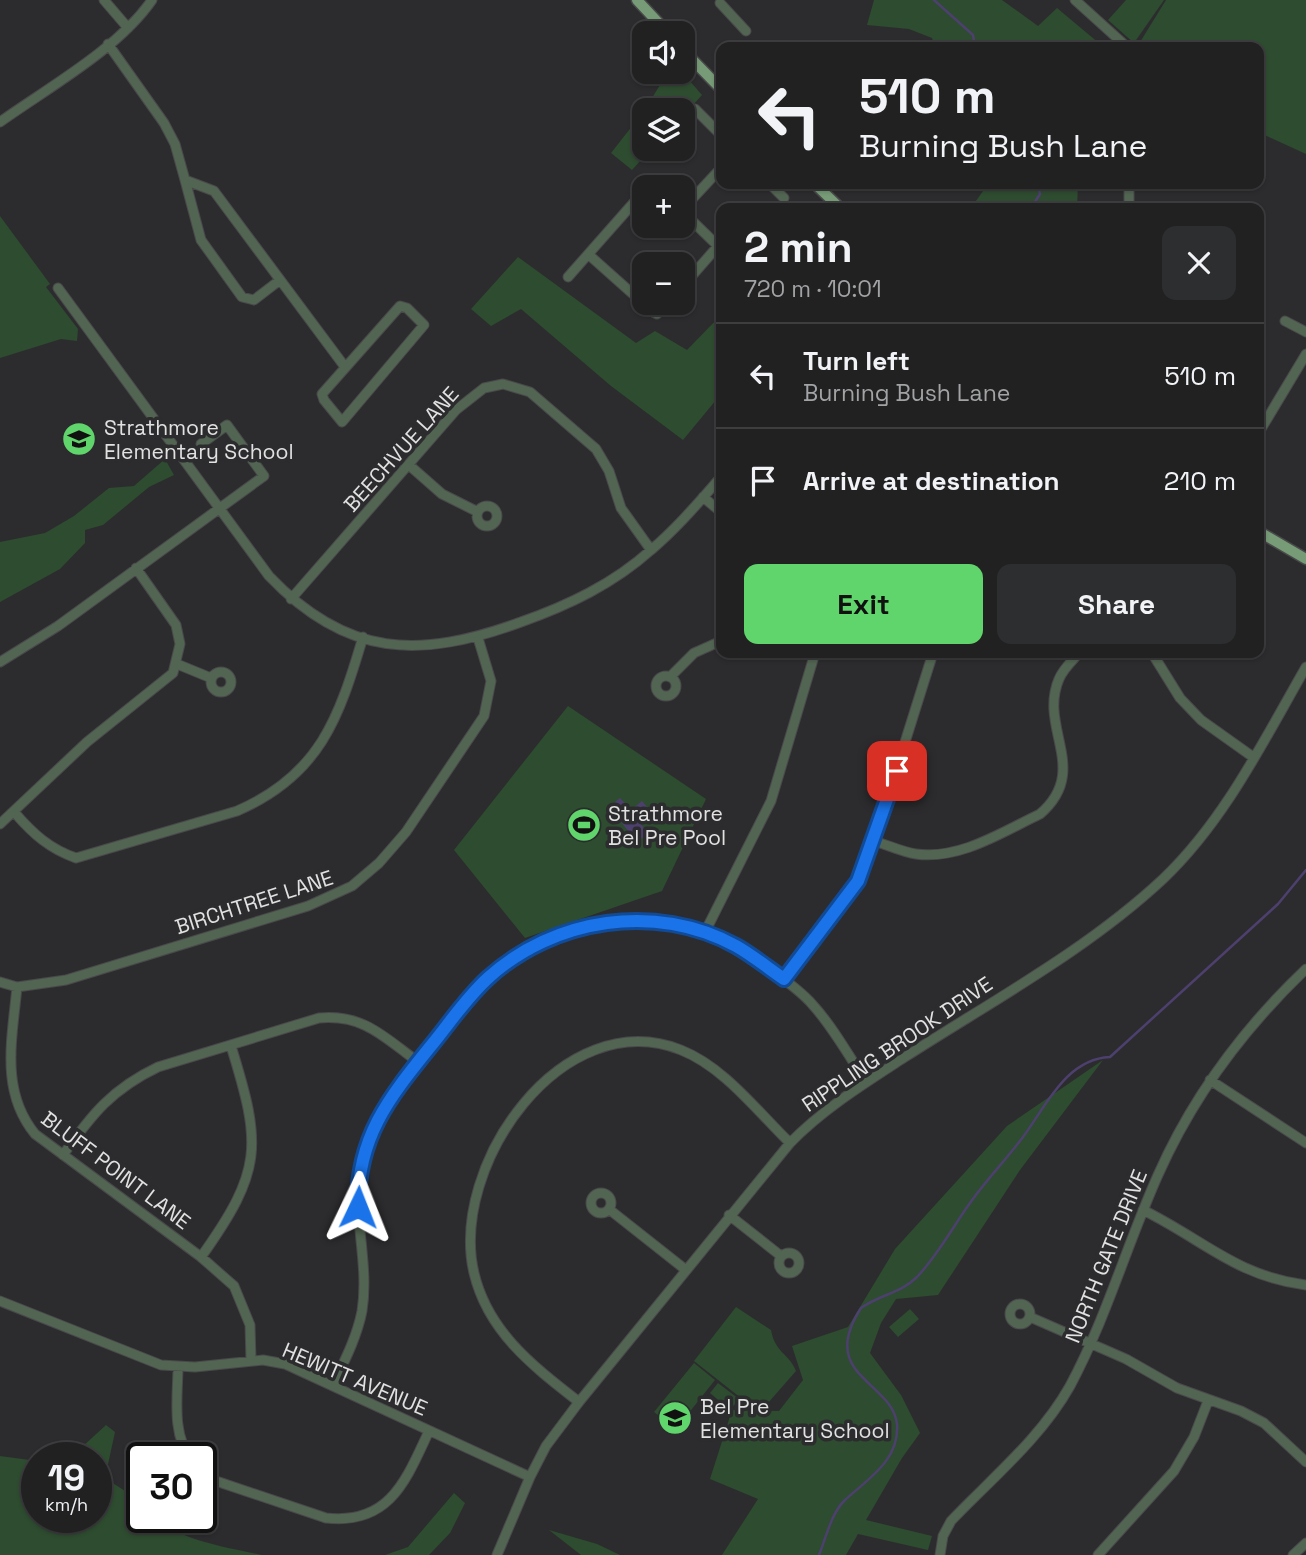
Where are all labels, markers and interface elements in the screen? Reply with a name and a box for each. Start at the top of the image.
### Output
map controls [632,21,695,315]
button: sound [632,21,695,84]
text: 510 m [859,65,996,127]
icon: left [744,70,835,161]
button: layers [632,98,695,161]
text: Burning Bush Lane [859,126,1148,166]
button: + [632,175,695,238]
text: 2 min [744,221,853,274]
button: close [1162,226,1236,300]
button: − [632,252,695,315]
text: 720 m · 10:01 [744,274,882,304]
text: Turn left [803,344,910,378]
icon: left [744,357,782,395]
text: 510 m [1164,359,1236,393]
text: Burning Bush Lane [803,378,1010,408]
street label: BEECHVUE LANE [338,381,464,517]
place label: Strathmore Elementary School [104,414,294,465]
school or university icon: Strathmore Elementary School [60,420,98,458]
icon: arrive [744,462,782,500]
text: Arrive at destination [803,464,1060,498]
text: 210 m [1164,464,1236,498]
button: Exit [744,564,983,644]
button: Share [997,564,1236,644]
pin [867,741,927,801]
icon: arrive [878,752,916,790]
place label: Strathmore Bel Pre Pool [608,800,726,851]
sports icon: Strathmore Bel Pre Pool [565,806,603,844]
street label: BIRCHTREE LANE [172,864,336,940]
street label: RIPPLING BROOK DRIVE [797,970,997,1118]
street label: BLUFF POINT LANE [36,1105,196,1235]
street label: NORTH GATE DRIVE [1059,1165,1153,1347]
position arrow [321,1170,395,1244]
street label: HEWITT AVENUE [278,1336,432,1422]
place label: Bel Pre Elementary School [700,1393,890,1444]
school or university icon: Bel Pre Elementary School [656,1399,694,1437]
speed limit sign: 30 [126,1442,217,1533]
text: 19 [48,1456,85,1500]
text: km/h [45,1493,88,1516]

